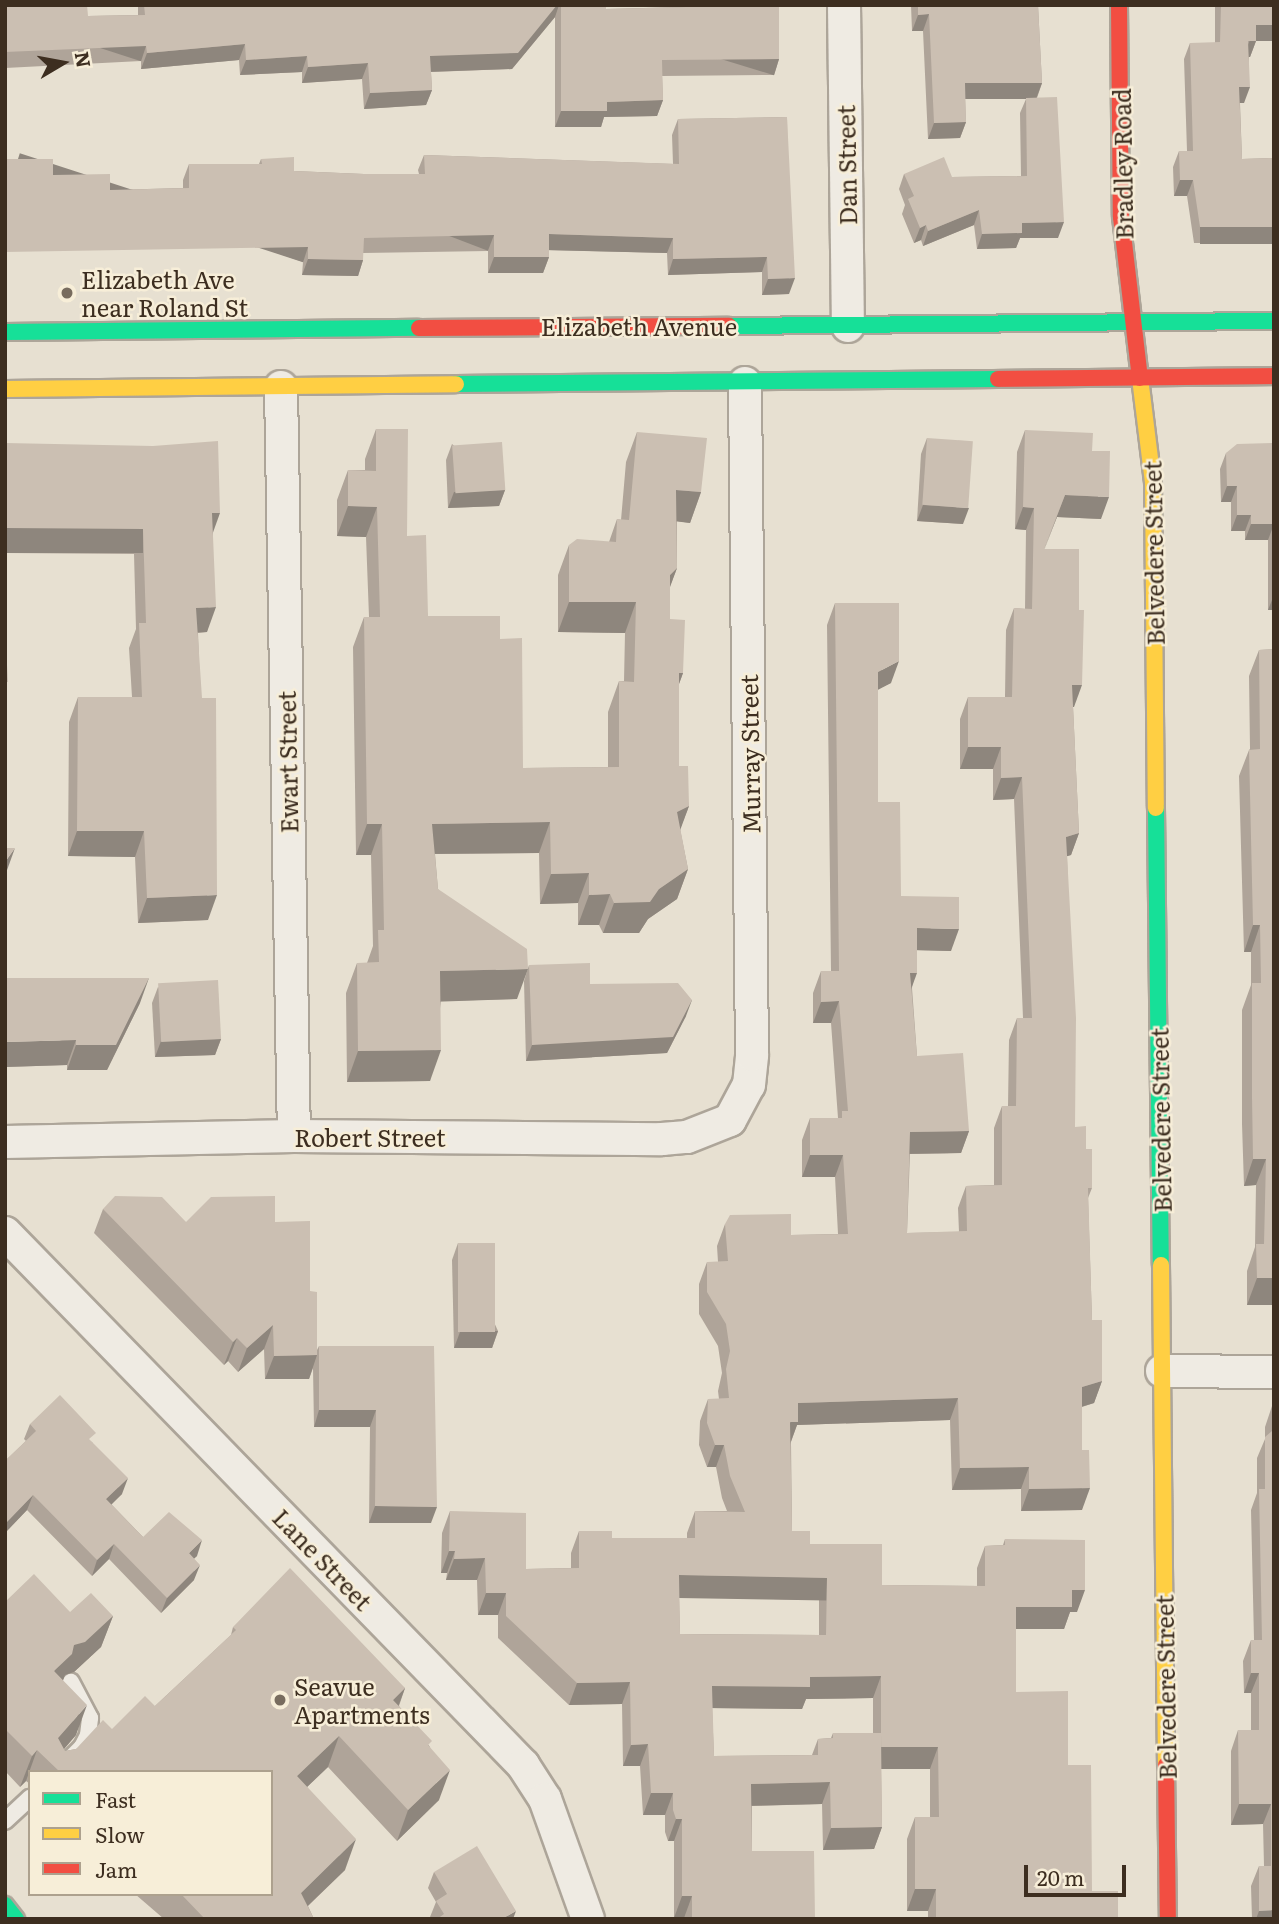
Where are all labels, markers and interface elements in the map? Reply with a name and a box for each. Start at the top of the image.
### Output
north arrow [28,28,98,98]
text: N [69,49,99,70]
street label: Bradley Road [1106,88,1138,240]
street label: Dan Street [831,105,861,225]
place label: Elizabeth Ave near Roland St [81,265,248,321]
marker: Elizabeth Ave near Roland St [59,285,75,301]
street label: Elizabeth Avenue [541,312,737,340]
street label: Belvedere Street [1137,460,1169,646]
street label: Murray Street [733,674,765,834]
street label: Ewart Street [271,690,303,834]
street label: Belvedere Street [1144,1027,1176,1213]
street label: Robert Street [294,1123,446,1151]
street label: Lane Street [268,1502,378,1616]
street label: Belvedere Street [1149,1594,1181,1780]
place label: Seavue Apartments [294,1672,430,1728]
marker: Seavue Apartments [272,1692,288,1708]
legend [28,1770,273,1896]
text: Fast [95,1783,136,1814]
text: Slow [95,1818,145,1849]
scale bar [1027,1850,1128,1894]
text: Jam [95,1853,137,1884]
text: 20 m [1037,1861,1084,1892]

